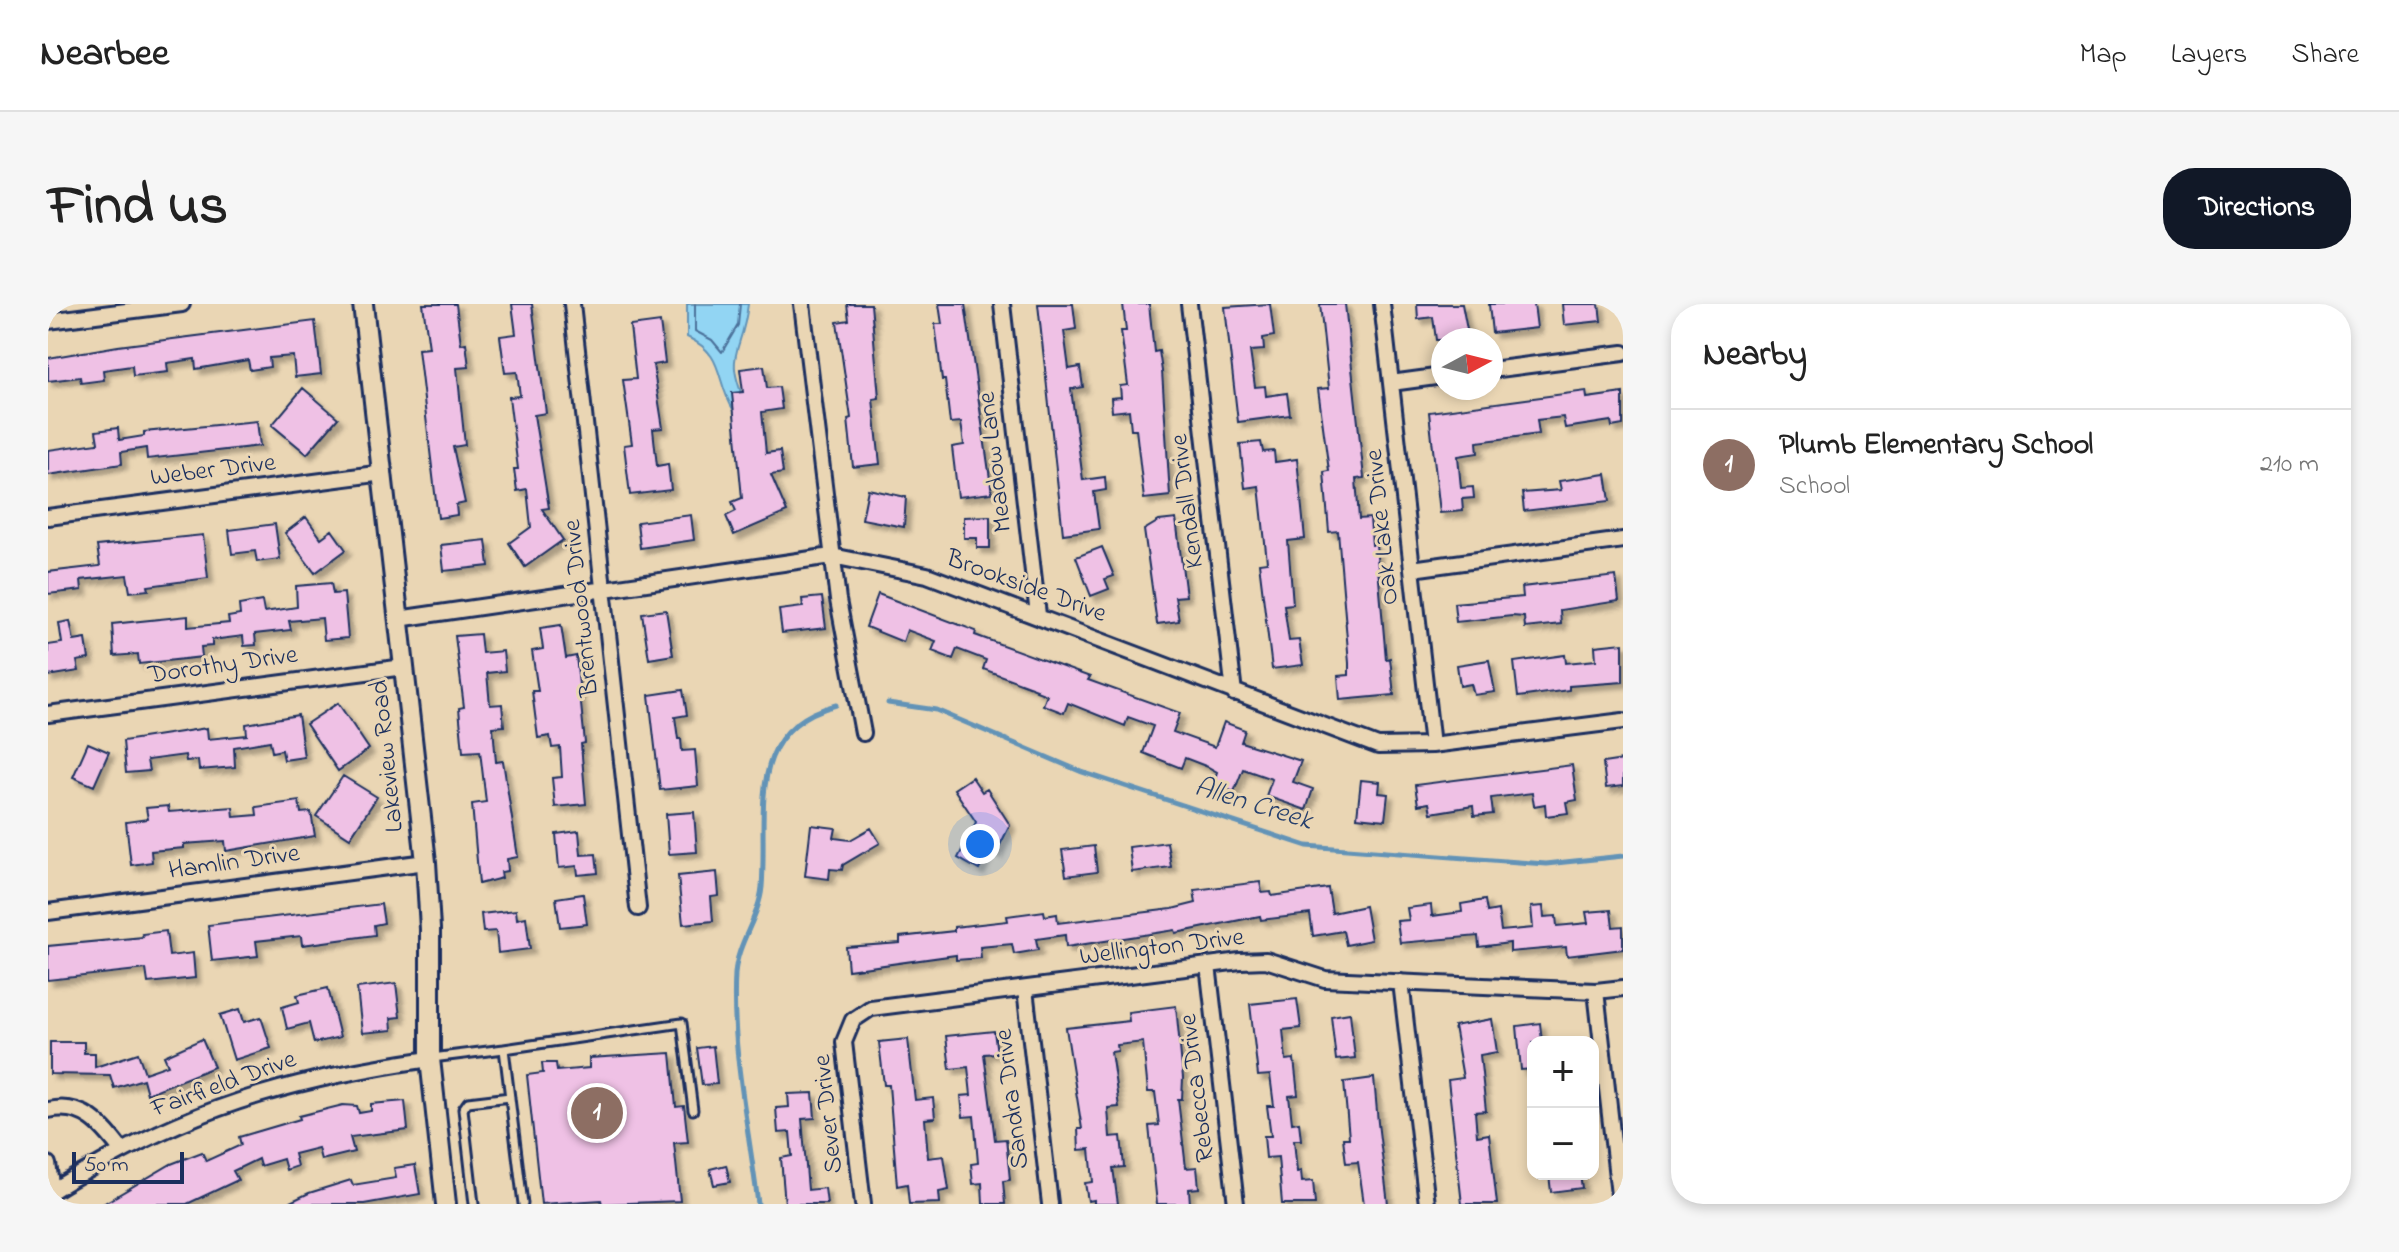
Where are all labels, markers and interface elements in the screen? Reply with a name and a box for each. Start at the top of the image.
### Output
text: Nearbee [40,27,169,83]
text: Map [2079,35,2127,76]
text: Layers [2171,35,2247,76]
text: Share [2291,35,2359,76]
text: Find us [48,168,228,249]
button: Directions [2163,168,2351,249]
north arrow [1431,328,1503,400]
text: Nearby [1703,331,1807,381]
street label: Meadow Lane [968,389,1023,534]
text: Plumb Elementary School [1779,424,2093,468]
street label: Kendall Drive [1161,431,1215,570]
street label: Weber Drive [148,444,278,498]
text: 1 [1725,446,1733,484]
text: 210 m [2260,446,2319,484]
street label: Oak Lake Drive [1356,447,1410,607]
text: School [1779,468,1850,506]
street label: Brentwood Drive [554,517,610,699]
street label: Brookside Drive [940,540,1112,634]
street label: Dorothy Drive [145,637,301,695]
street label: Lakeview Road [361,677,415,834]
water label: Allen Creek [1189,768,1319,843]
your location [960,824,1000,864]
street label: Hamlin Drive [166,835,302,891]
street label: Wellington Drive [1077,919,1247,977]
street label: Rebecca Drive [1170,1011,1226,1164]
street label: Sandra Drive [986,1026,1040,1171]
map controls [1527,1036,1599,1180]
button: + [1527,1036,1599,1108]
street label: Fairfield Drive [145,1041,302,1129]
street label: Sever Drive [804,1052,854,1175]
pin: 1 [571,1083,623,1143]
button: − [1527,1108,1599,1180]
scale bar [72,1148,184,1184]
text: 50 m [84,1150,129,1182]

